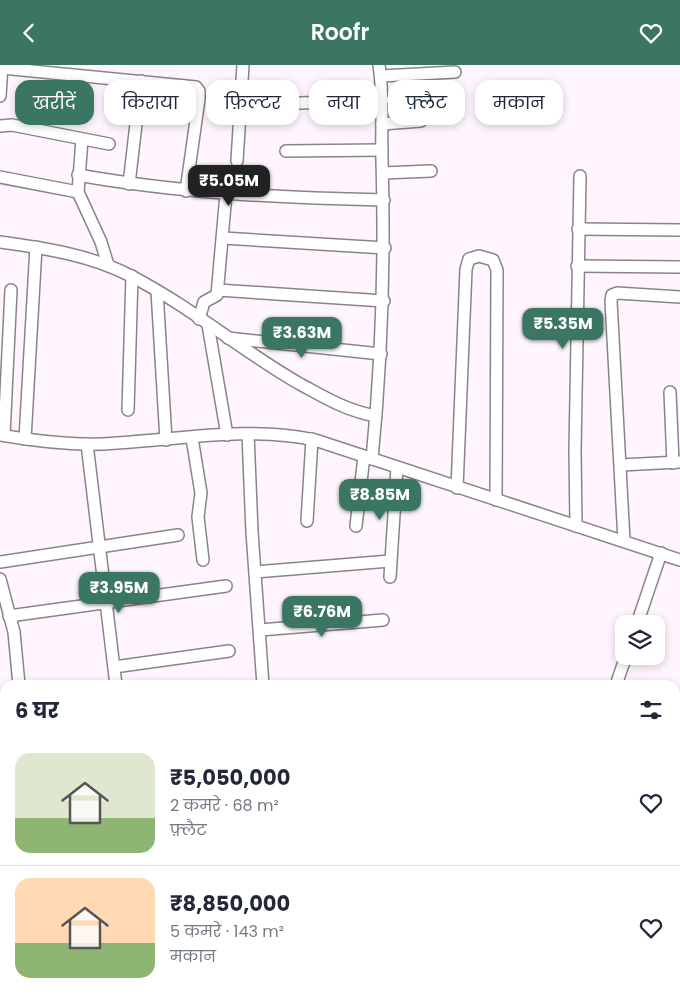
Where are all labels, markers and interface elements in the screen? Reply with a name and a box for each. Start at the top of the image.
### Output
text: Roofr [311,17,369,48]
icon: back [15,19,43,47]
icon: heart [637,19,665,47]
chip: खरीदें [15,80,94,125]
chip: किराया [104,80,196,125]
chip: फ़िल्टर [206,80,299,125]
chip: नया [309,80,378,125]
chip: फ़्लैट [388,80,465,125]
chip: मकान [475,80,563,125]
pin: ₹5.05M [188,165,270,207]
text: ₹5.05M [199,169,259,192]
pin: ₹5.35M [522,307,604,350]
text: ₹5.35M [533,312,593,335]
pin: ₹3.63M [261,317,343,359]
text: ₹3.63M [273,321,331,344]
pin: ₹8.85M [339,479,421,521]
text: ₹8.85M [350,483,410,506]
pin: ₹3.95M [78,571,160,614]
text: ₹3.95M [90,576,148,599]
pin: ₹6.76M [281,595,363,638]
text: ₹6.76M [293,600,351,623]
map controls [615,615,665,665]
button: layers [615,615,665,665]
text: 6 घर [15,696,59,725]
icon: filters [637,696,665,724]
text: ₹5,050,000 [170,763,290,792]
icon: home [55,773,115,833]
icon: heart [637,789,665,817]
text: 2 कमरे · 68 m² [170,794,279,817]
text: फ़्लैट [170,819,207,842]
text: ₹8,850,000 [170,889,290,918]
icon: home [55,898,115,958]
icon: heart [637,914,665,942]
text: 5 कमरे · 143 m² [170,920,284,943]
text: मकान [170,945,216,968]

